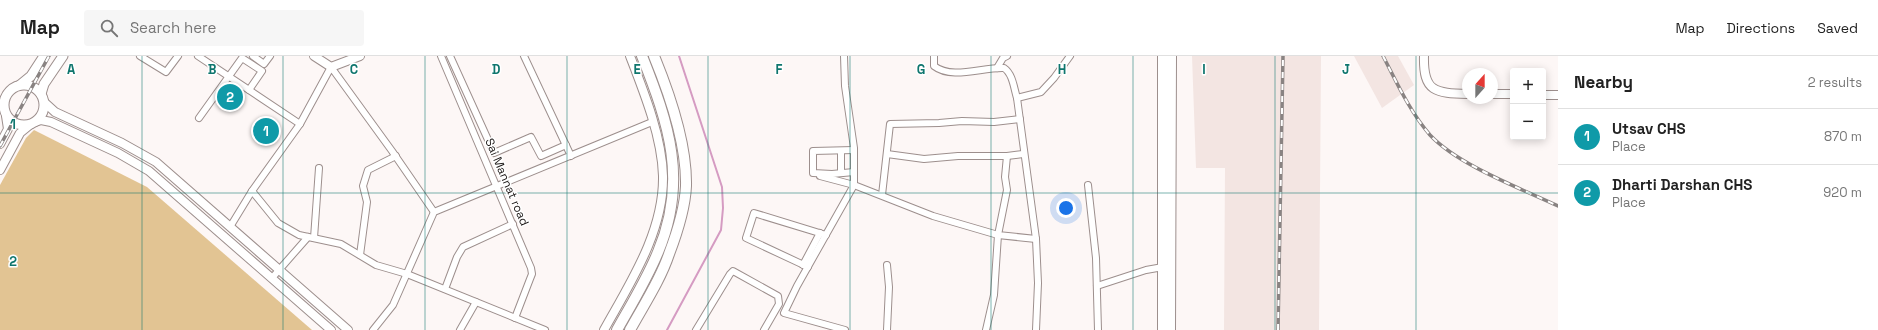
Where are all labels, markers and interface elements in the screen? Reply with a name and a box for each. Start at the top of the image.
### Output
search box [84,10,364,46]
text: Map [20,15,60,40]
icon: search [98,17,120,39]
text: Search here [130,18,216,37]
text: Map [1675,19,1705,37]
text: Directions [1727,19,1795,37]
text: Saved [1817,19,1858,37]
text: A [67,61,76,78]
text: B [208,61,217,78]
text: C [350,61,358,78]
text: D [492,61,501,78]
text: E [633,61,641,78]
text: F [776,61,783,78]
text: G [917,61,925,78]
text: H [1058,61,1066,78]
text: I [1202,61,1206,78]
text: J [1342,61,1350,78]
north arrow [1462,68,1498,104]
map controls [1510,68,1546,140]
button: + [1510,68,1546,104]
text: Nearby [1574,71,1633,93]
text: 2 results [1808,74,1862,91]
pin: 2 [217,82,243,112]
button: − [1510,104,1546,140]
text: 1 [10,116,16,133]
pin: 1 [253,116,279,146]
text: Utsav CHS [1612,119,1686,138]
text: 1 [1584,128,1590,145]
text: 870 m [1824,128,1862,145]
street label: Sai Mannat road [481,136,533,228]
text: Place [1612,138,1646,155]
text: Dharti Darshan CHS [1612,175,1752,194]
text: 2 [1583,184,1591,201]
text: 920 m [1823,184,1862,201]
text: Place [1612,194,1646,211]
your location [1056,198,1076,218]
text: 2 [9,253,17,270]

